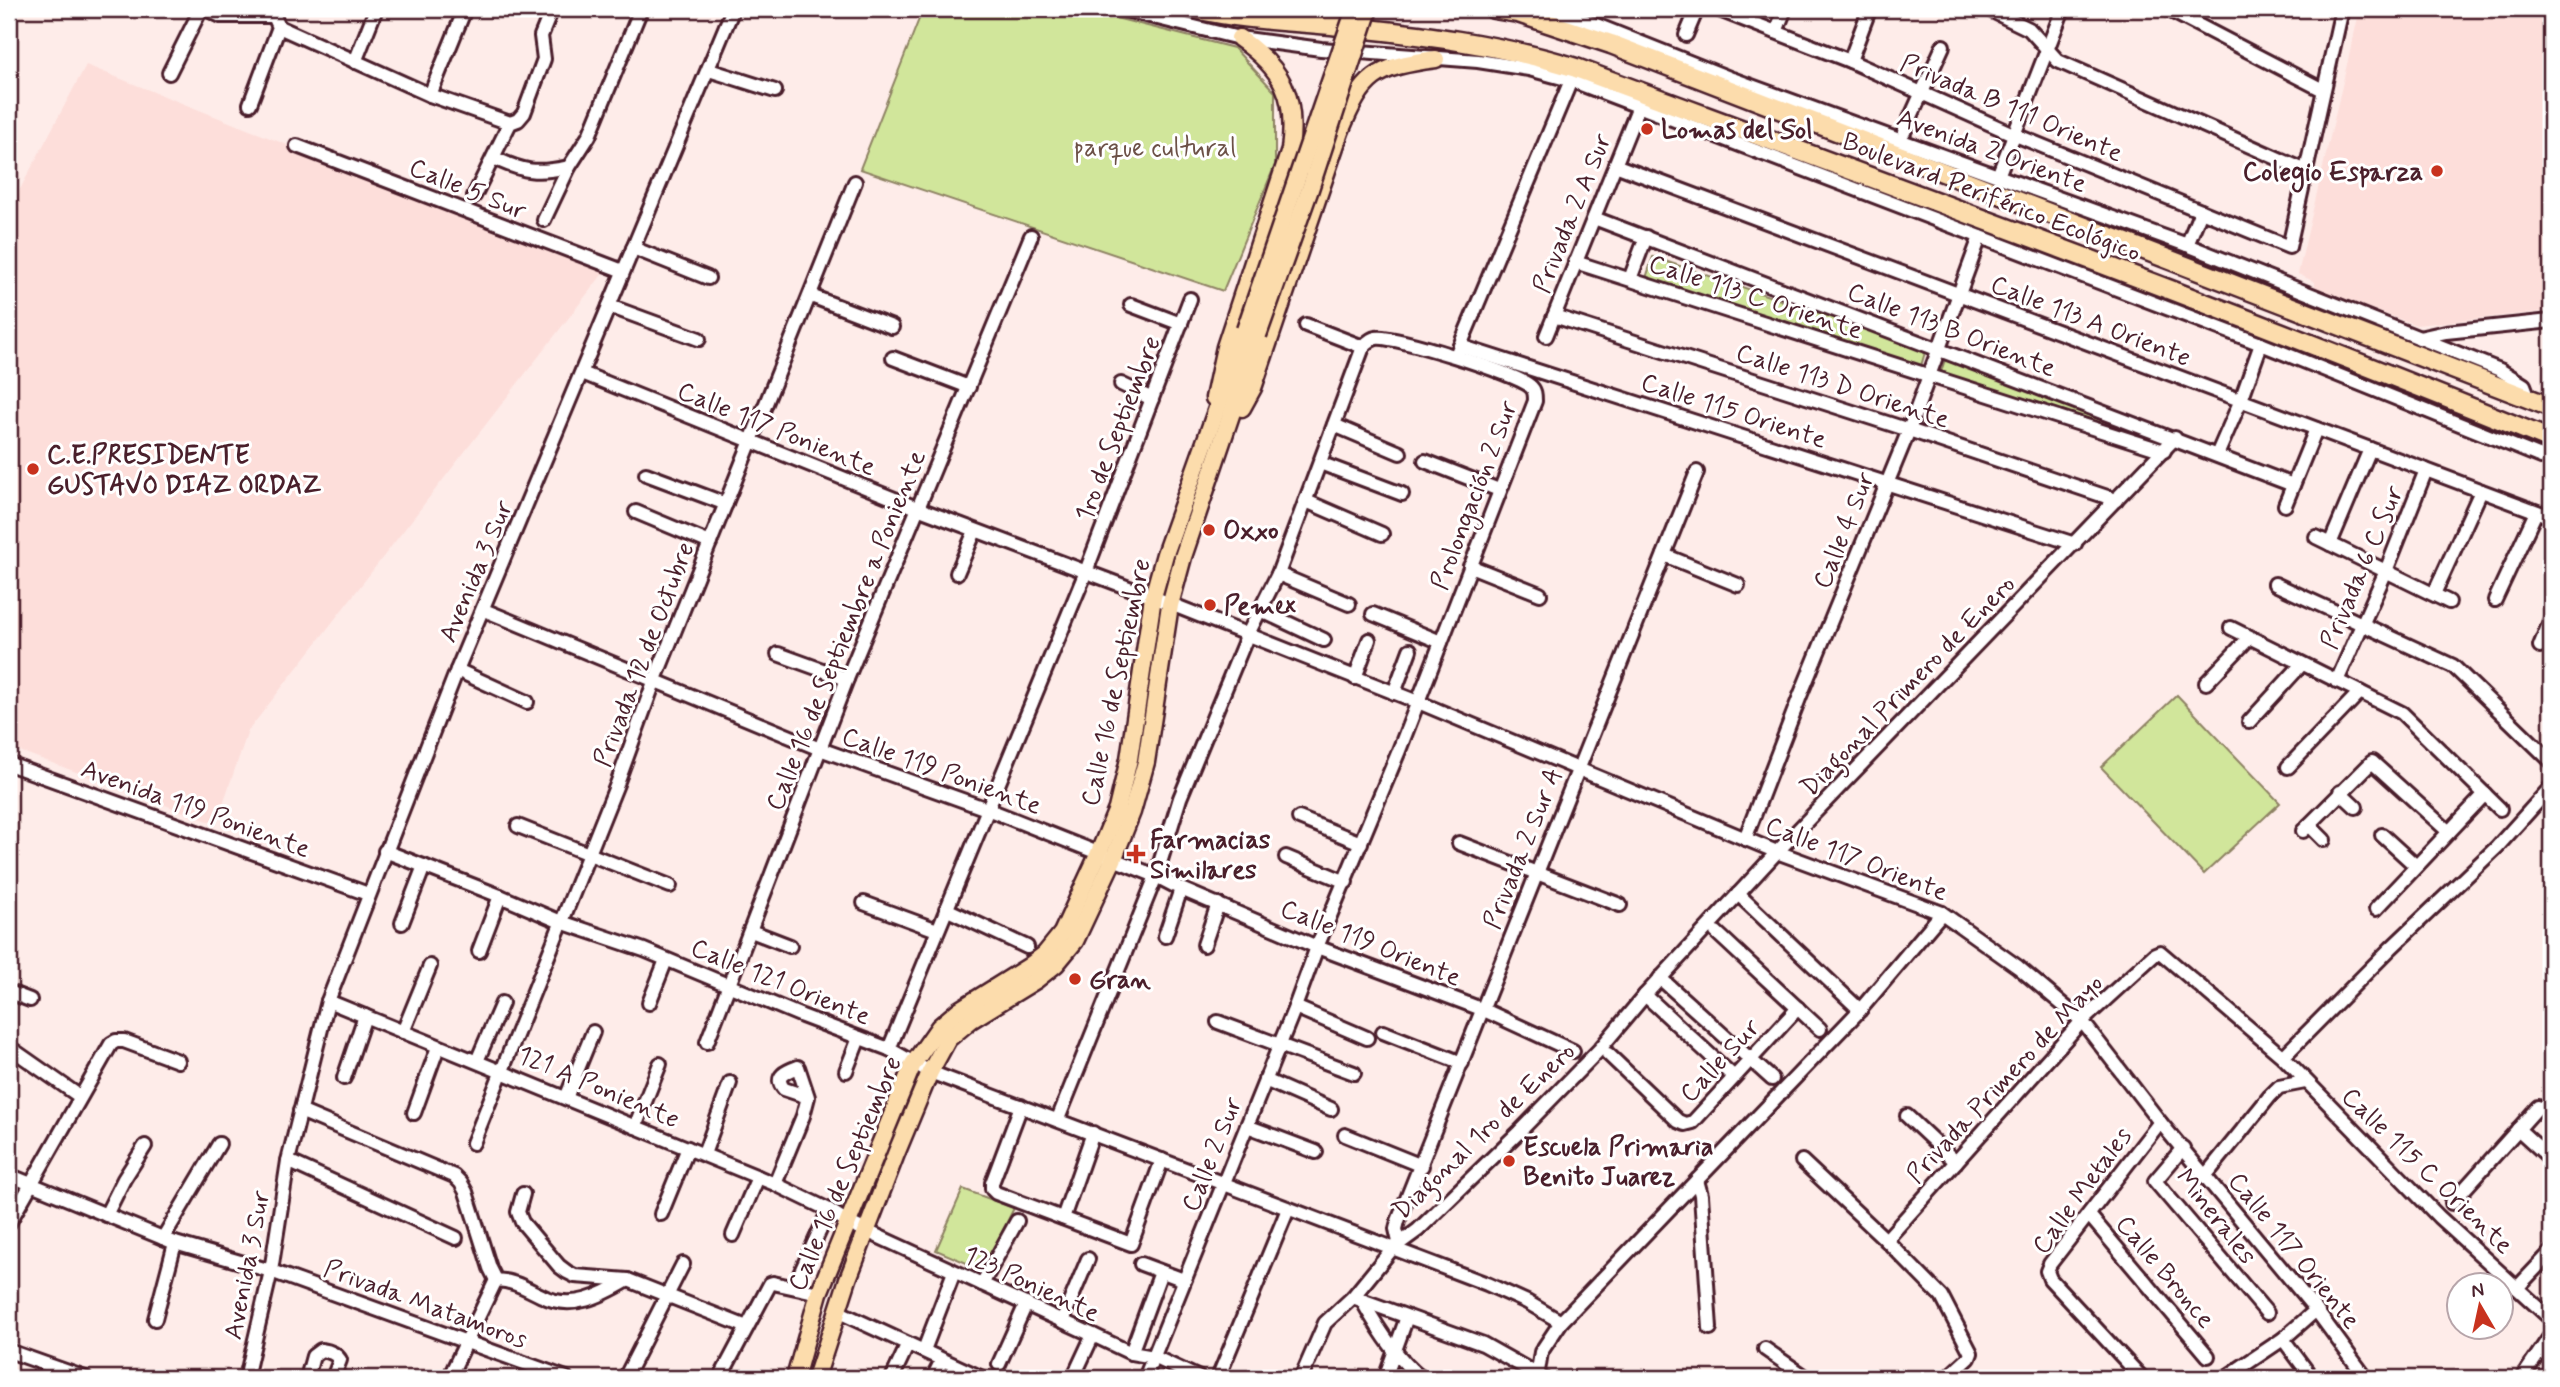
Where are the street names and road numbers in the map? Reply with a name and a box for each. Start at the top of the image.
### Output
street label: Privada B 111 Oriente [1895,47,2128,171]
street label: Avenida 2 Oriente [1892,102,2091,202]
street label: Boulevard Periférico Ecológico [1837,125,2145,271]
street label: Privada 2 A Sur [1525,129,1620,299]
street label: Calle 5 Sur [404,151,531,229]
street label: Calle 113 C Oriente [1644,247,1867,349]
street label: Calle 113 A Oriente [1985,268,2195,376]
street label: Calle 113 B Oriente [1842,275,2061,386]
street label: 1ro de Septiembre [1068,331,1170,526]
street label: Calle 113 D Oriente [1732,336,1953,437]
street label: Calle 115 Oriente [1637,366,1830,458]
street label: Calle 117 Poniente [672,375,881,485]
street label: Prolongación 2 Sur [1423,396,1528,596]
street label: Calle 16 de Septiembre a Poniente [759,445,935,816]
street label: Calle 4 Sur [1806,467,1884,594]
street label: Privada 6 C Sur [2313,480,2413,655]
street label: Avenida 3 Sur [432,496,522,648]
street label: Privada 12 de Octubre [586,537,703,772]
street label: Calle 16 de Septiembre [1074,555,1160,809]
street label: Diagonal Primero de Enero [1794,568,2025,807]
street label: Calle 119 Poniente [837,720,1046,824]
street label: Avenida 119 Poniente [76,753,315,867]
street label: Privada 2 Sur A [1476,763,1572,934]
street label: Calle 117 Oriente [1760,809,1953,910]
street label: Calle 119 Oriente [1275,892,1466,996]
street label: Calle 121 Oriente [685,931,875,1034]
street label: Privada Primero de Mayo [1900,968,2111,1191]
street label: Calle Sur [1673,1012,1768,1111]
street label: Diagonal 1ro de Enero [1386,1035,1585,1230]
street label: 121 A Poniente [512,1038,684,1137]
street label: Calle 16 de Septiembre [781,1051,911,1297]
street label: Calle 115 C Oriente [2333,1081,2520,1262]
street label: Calle 2 Sur [1175,1092,1251,1217]
street label: Calle Metales [2025,1121,2140,1262]
street label: Minerales [2167,1162,2264,1272]
street label: Calle 117 Oriente [2220,1166,2367,1337]
street label: Avenida 3 Sur [217,1188,279,1343]
street label: Calle Bronce [2107,1209,2222,1336]
street label: 123 Poniente [958,1238,1105,1331]
street label: Privada Matamoros [319,1252,532,1357]

